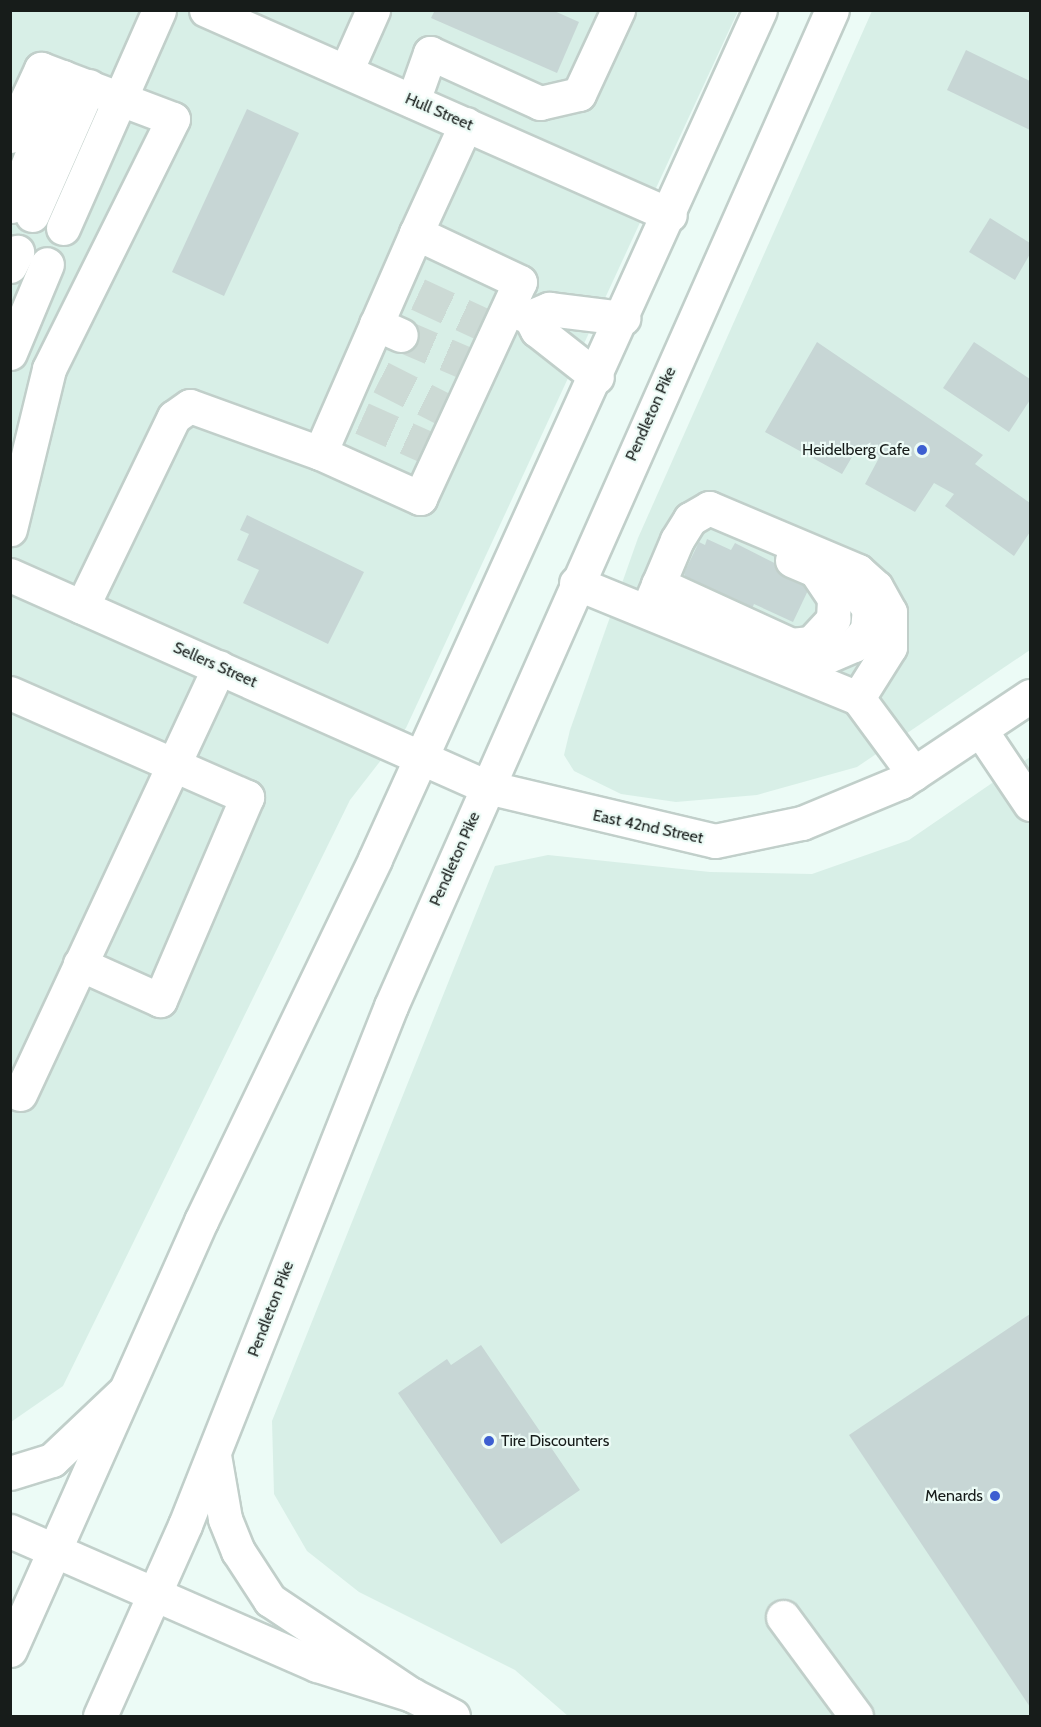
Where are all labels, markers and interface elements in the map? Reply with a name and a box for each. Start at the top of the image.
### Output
street label: Hull Street [402,89,476,135]
street label: Pendleton Pike [622,364,680,464]
place label: Heidelberg Cafe [802,440,910,460]
marker: Heidelberg Cafe [915,443,929,457]
street label: Sellers Street [170,638,260,692]
street label: East 42nd Street [591,806,705,848]
street label: Pendleton Pike [426,809,484,909]
street label: Pendleton Pike [244,1258,298,1360]
place label: Tire Discounters [501,1431,609,1451]
marker: Tire Discounters [482,1434,496,1448]
place label: Menards [925,1486,983,1506]
marker: Menards [988,1489,1002,1503]

